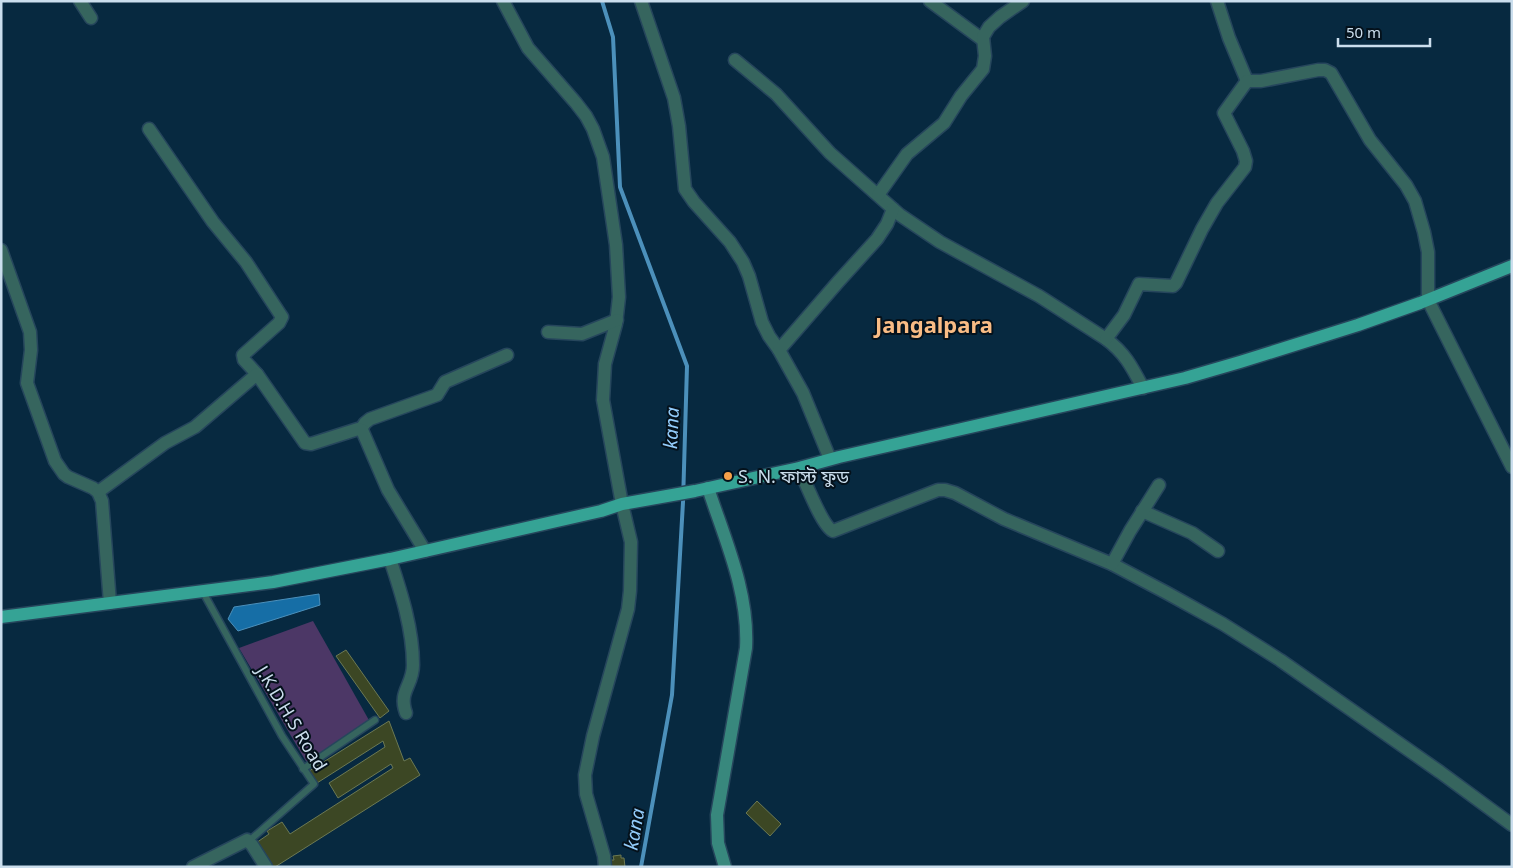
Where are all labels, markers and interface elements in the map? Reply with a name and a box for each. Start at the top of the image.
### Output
scale bar [1338,15,1430,47]
text: 50 m [1346,22,1381,42]
district label: Jangalpara [873,309,993,339]
water label: kana [657,406,685,450]
place label: S. N. ফাস্ট ফুড [738,464,849,488]
marker: S. N. ফাস্ট ফুড [722,470,734,482]
street label: J.K.D.H.S Road [250,659,333,775]
water label: kana [618,806,650,852]

